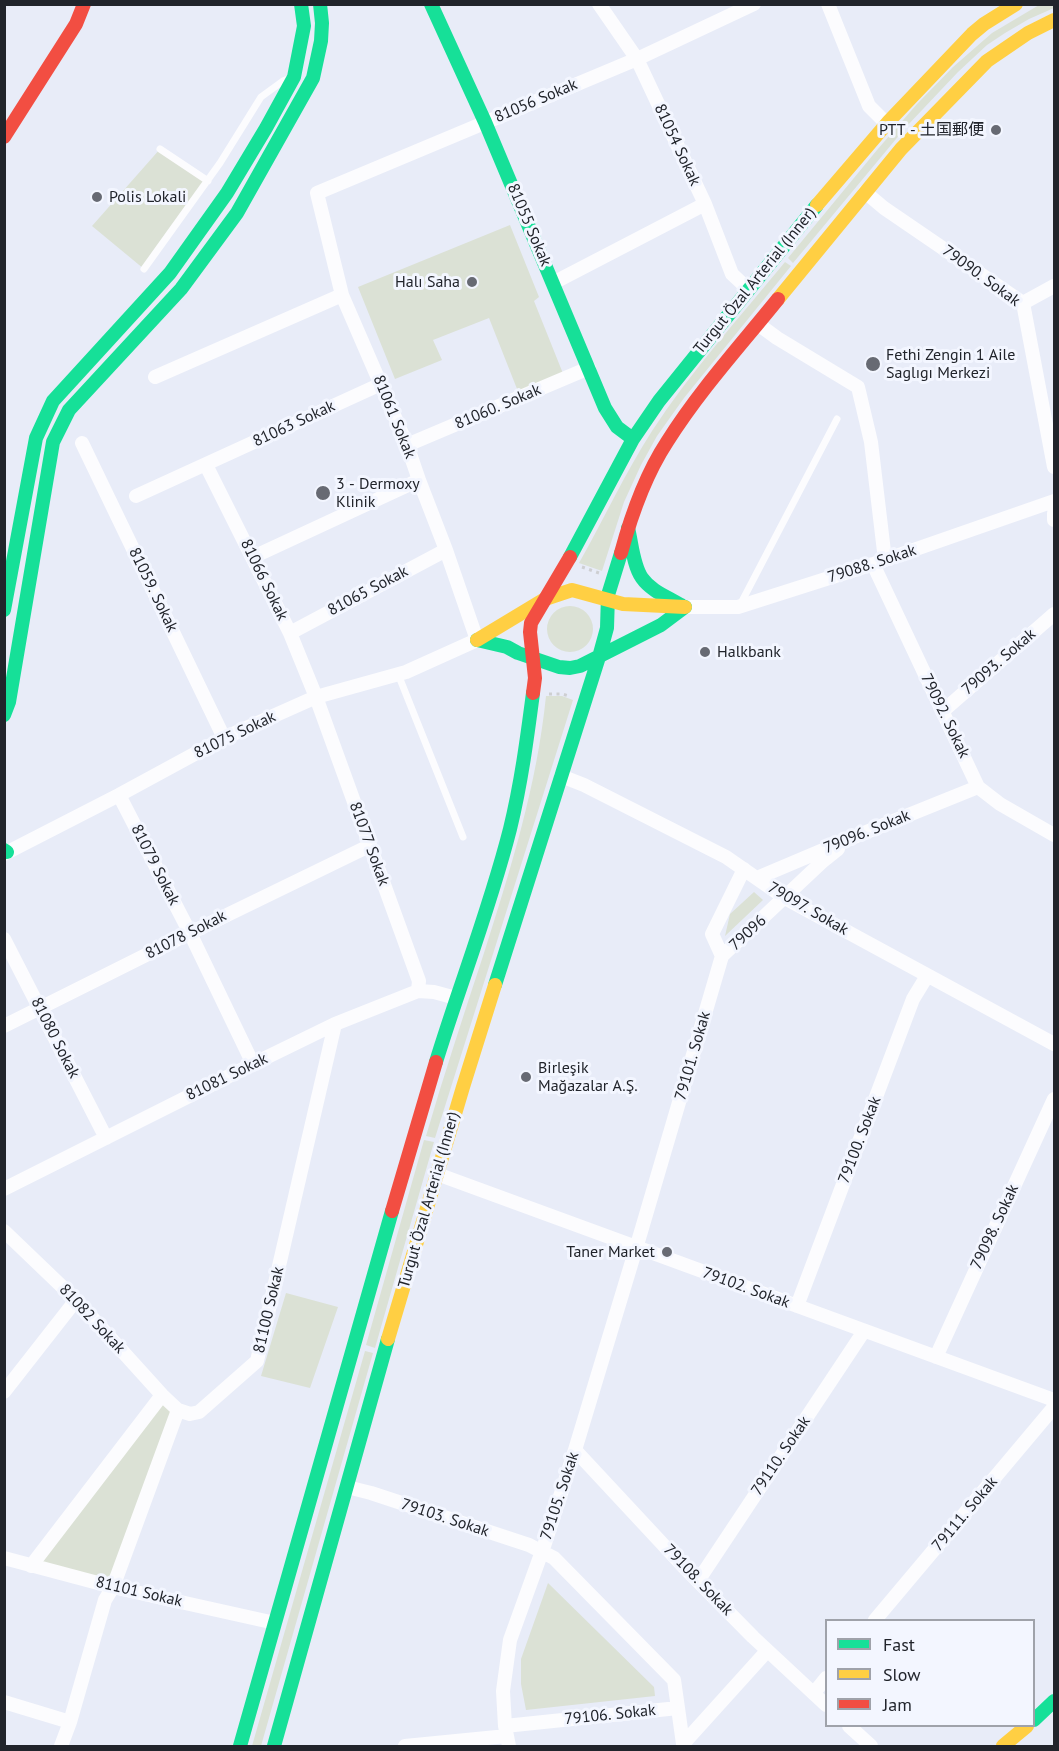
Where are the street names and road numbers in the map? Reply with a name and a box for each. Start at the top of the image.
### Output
street label: 81056 Sokak [492,75,580,127]
street label: 81054 Sokak [650,101,704,189]
street label: 81055 Sokak [503,181,555,269]
street label: Turgut Özal Arterial (Inner) [690,204,820,358]
street label: 79090. Sokak [938,241,1024,311]
street label: 81061 Sokak [369,373,419,461]
street label: 81060. Sokak [452,380,544,434]
street label: 81063 Sokak [250,397,338,451]
street label: 81066 Sokak [236,536,292,624]
street label: 79088. Sokak [825,541,919,587]
street label: 81059. Sokak [124,545,182,635]
street label: 81065 Sokak [325,562,411,620]
street label: 79093. Sokak [958,625,1040,699]
street label: 79092. Sokak [916,671,974,761]
street label: 81075 Sokak [191,707,279,763]
street label: 81077 Sokak [345,799,393,889]
street label: 79096. Sokak [821,806,913,858]
street label: 81079 Sokak [126,821,184,909]
street label: 79097. Sokak [764,878,852,940]
street label: 81078 Sokak [142,906,230,964]
street label: 79096 [726,911,770,955]
street label: 81080 Sokak [26,994,84,1082]
street label: 79101. Sokak [671,1009,715,1103]
street label: 81081 Sokak [183,1049,271,1105]
street label: 79100. Sokak [835,1094,885,1186]
street label: Turgut Özal Arterial (Inner) [395,1110,463,1290]
street label: 79098. Sokak [967,1181,1023,1273]
street label: 79102. Sokak [700,1263,792,1313]
street label: 81100 Sokak [250,1265,288,1355]
street label: 81082 Sokak [55,1280,129,1358]
street label: 79110. Sokak [747,1413,815,1499]
street label: 79105. Sokak [537,1449,583,1543]
street label: 79111. Sokak [928,1473,1002,1555]
street label: 79103. Sokak [398,1495,492,1541]
street label: 79108. Sokak [659,1540,737,1620]
street label: 81101 Sokak [94,1573,184,1611]
street label: 79106. Sokak [563,1701,657,1729]

